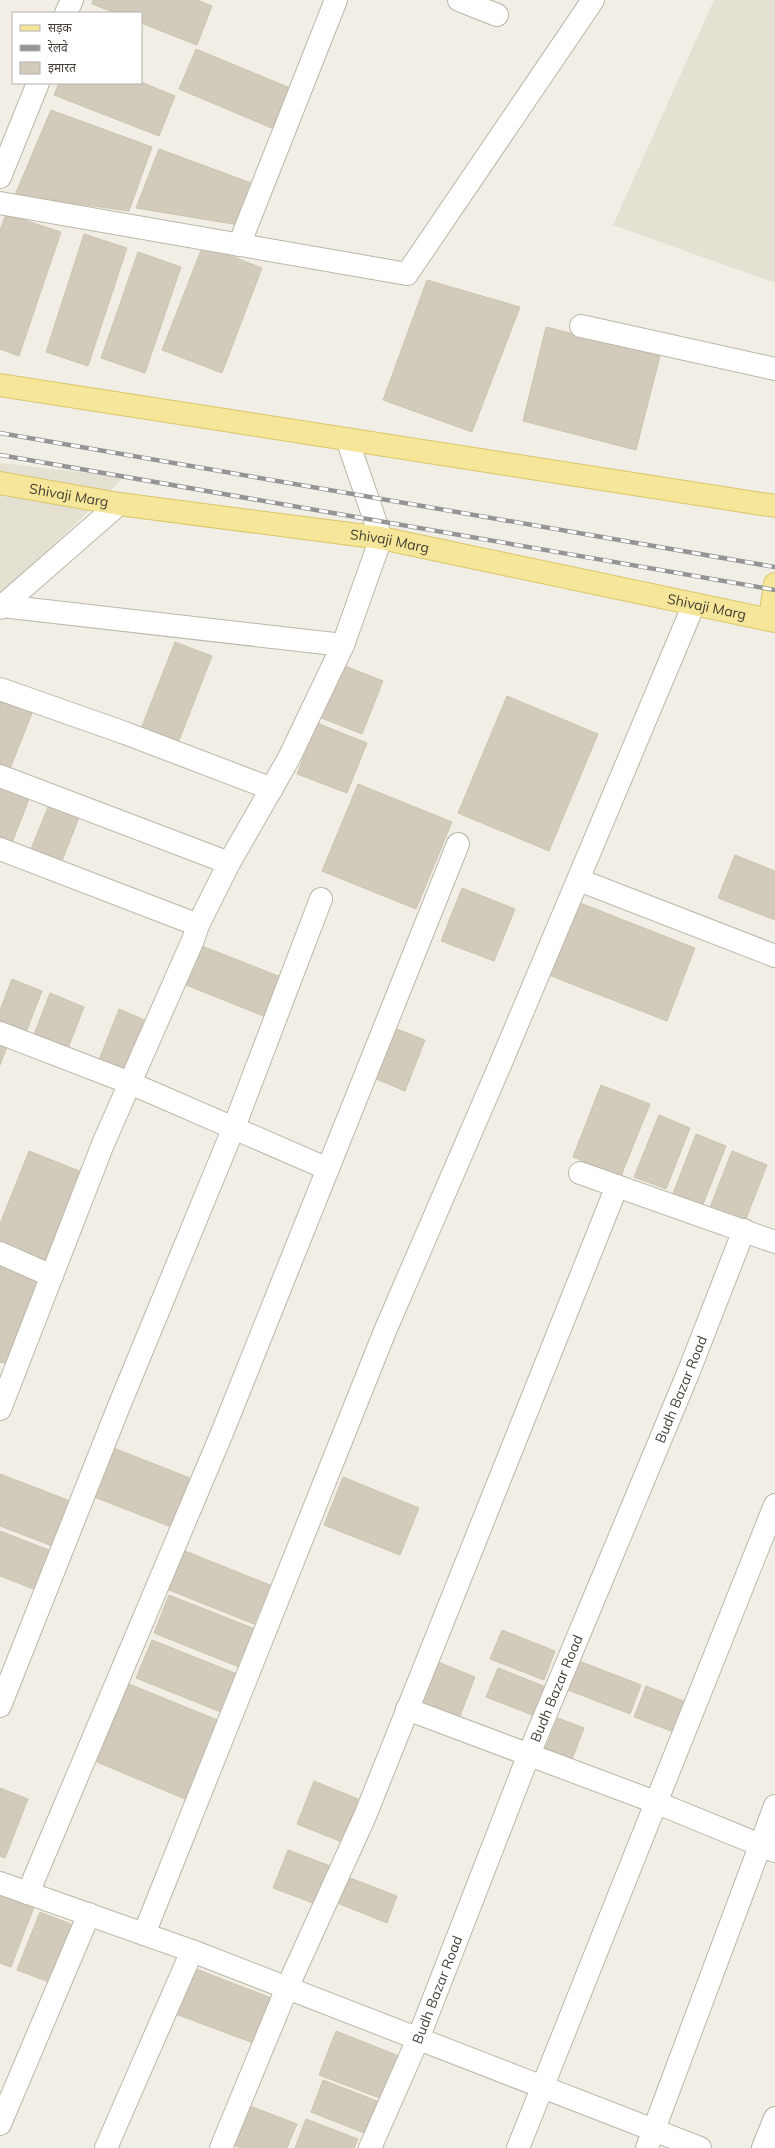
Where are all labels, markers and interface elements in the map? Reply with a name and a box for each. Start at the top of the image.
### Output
legend [12,12,142,84]
text: सड़क [48,20,73,35]
text: रेलवे [48,40,68,55]
text: इमारत [48,60,77,75]
street label: Shivaji Marg [28,479,110,511]
street label: Shivaji Marg [349,525,431,557]
street label: Shivaji Marg [666,590,748,624]
street label: Budh Bazar Road [651,1333,711,1446]
street label: Budh Bazar Road [526,1632,587,1745]
street label: Budh Bazar Road [408,1933,466,2046]

